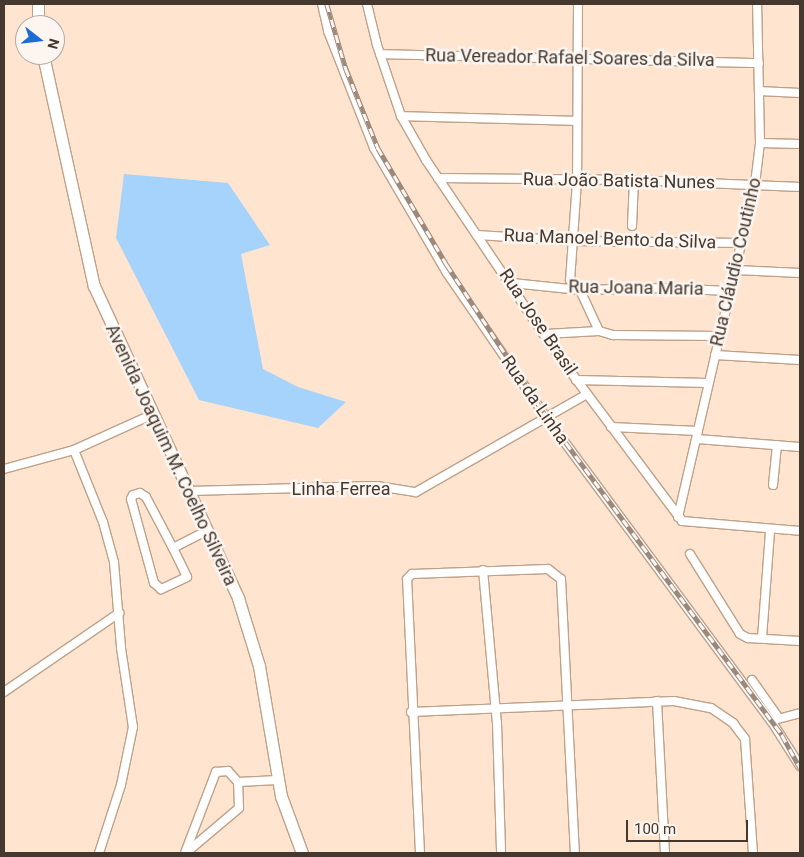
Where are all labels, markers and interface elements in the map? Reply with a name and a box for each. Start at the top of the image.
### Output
north arrow [15,15,65,65]
text: N [44,37,63,51]
street label: Rua Vereador Rafael Soares da Silva [425,45,715,71]
street label: Rua João Batista Nunes [523,169,715,193]
street label: Rua Cláudio Coutinho [706,175,766,349]
street label: Rua Manoel Bento da Silva [503,224,717,254]
street label: Rua Jose Brasil [494,265,582,379]
street label: Rua Joana Maria [568,276,704,300]
street label: Avenida Joaquim M. Coelho Silveira [101,321,241,589]
street label: Rua da Linha [497,351,573,449]
street label: Linha Ferrea [292,478,390,500]
scale bar [629,810,752,842]
text: 100 m [634,820,676,838]

